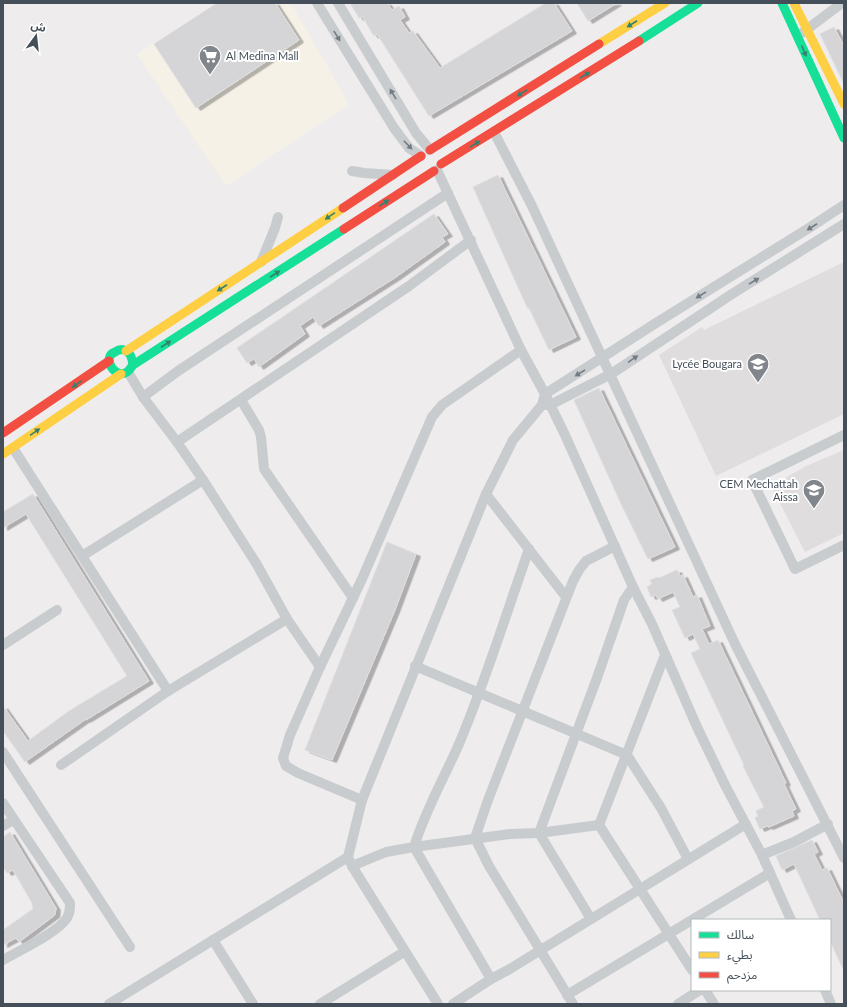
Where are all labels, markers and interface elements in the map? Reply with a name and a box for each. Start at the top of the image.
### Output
north arrow [16,16,56,56]
text: ش [29,18,48,35]
one-way arrow [627,20,637,28]
one-way arrow [334,30,341,42]
supermarket icon: Al Medina Mall [197,43,223,76]
one-way arrow [801,46,807,58]
place label: Al Medina Mall [226,49,299,62]
one-way arrow [580,71,590,79]
one-way arrow [389,88,396,100]
one-way arrow [517,89,527,97]
one-way arrow [403,140,413,150]
one-way arrow [469,140,480,147]
one-way arrow [379,199,389,207]
one-way arrow [325,212,335,220]
one-way arrow [806,223,817,231]
one-way arrow [269,270,281,277]
one-way arrow [748,277,760,284]
one-way arrow [217,284,227,292]
one-way arrow [695,292,707,299]
one-way arrow [160,340,171,348]
school or university icon: Lycée Bougara [745,351,771,384]
one-way arrow [628,355,638,363]
place label: Lycée Bougara [672,357,742,370]
one-way arrow [575,369,585,377]
one-way arrow [72,380,82,388]
one-way arrow [30,428,41,436]
place label: CEM Mechattah Aissa [720,477,798,503]
school or university icon: CEM Mechattah Aissa [801,477,827,510]
legend [691,919,831,991]
text: سالك [727,927,754,942]
text: بطيء [727,947,753,965]
text: مزدحم [727,967,757,984]

